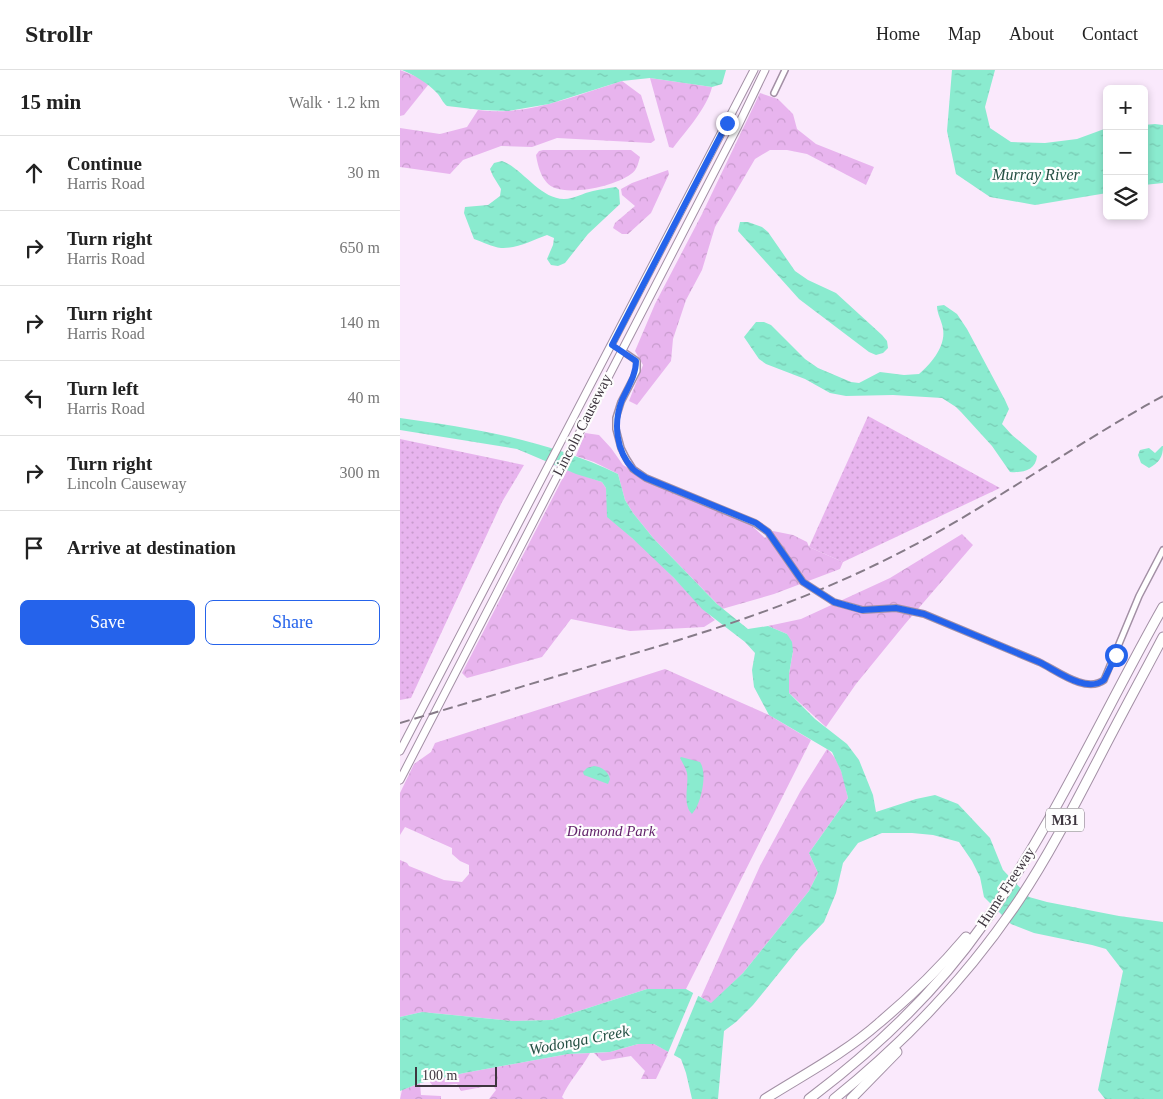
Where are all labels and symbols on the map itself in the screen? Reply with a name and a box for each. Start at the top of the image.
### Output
route end [716,112,739,135]
water label: Murray River [991,166,1081,184]
street label: Lincoln Causeway [549,371,615,479]
route start [1105,644,1128,667]
road number: M31 [1046,808,1084,832]
park label: Diamond Park [566,823,656,839]
street label: Hume Freeway [974,844,1038,930]
water label: Wodonga Creek [528,1022,631,1059]
scale bar [415,1064,498,1087]

